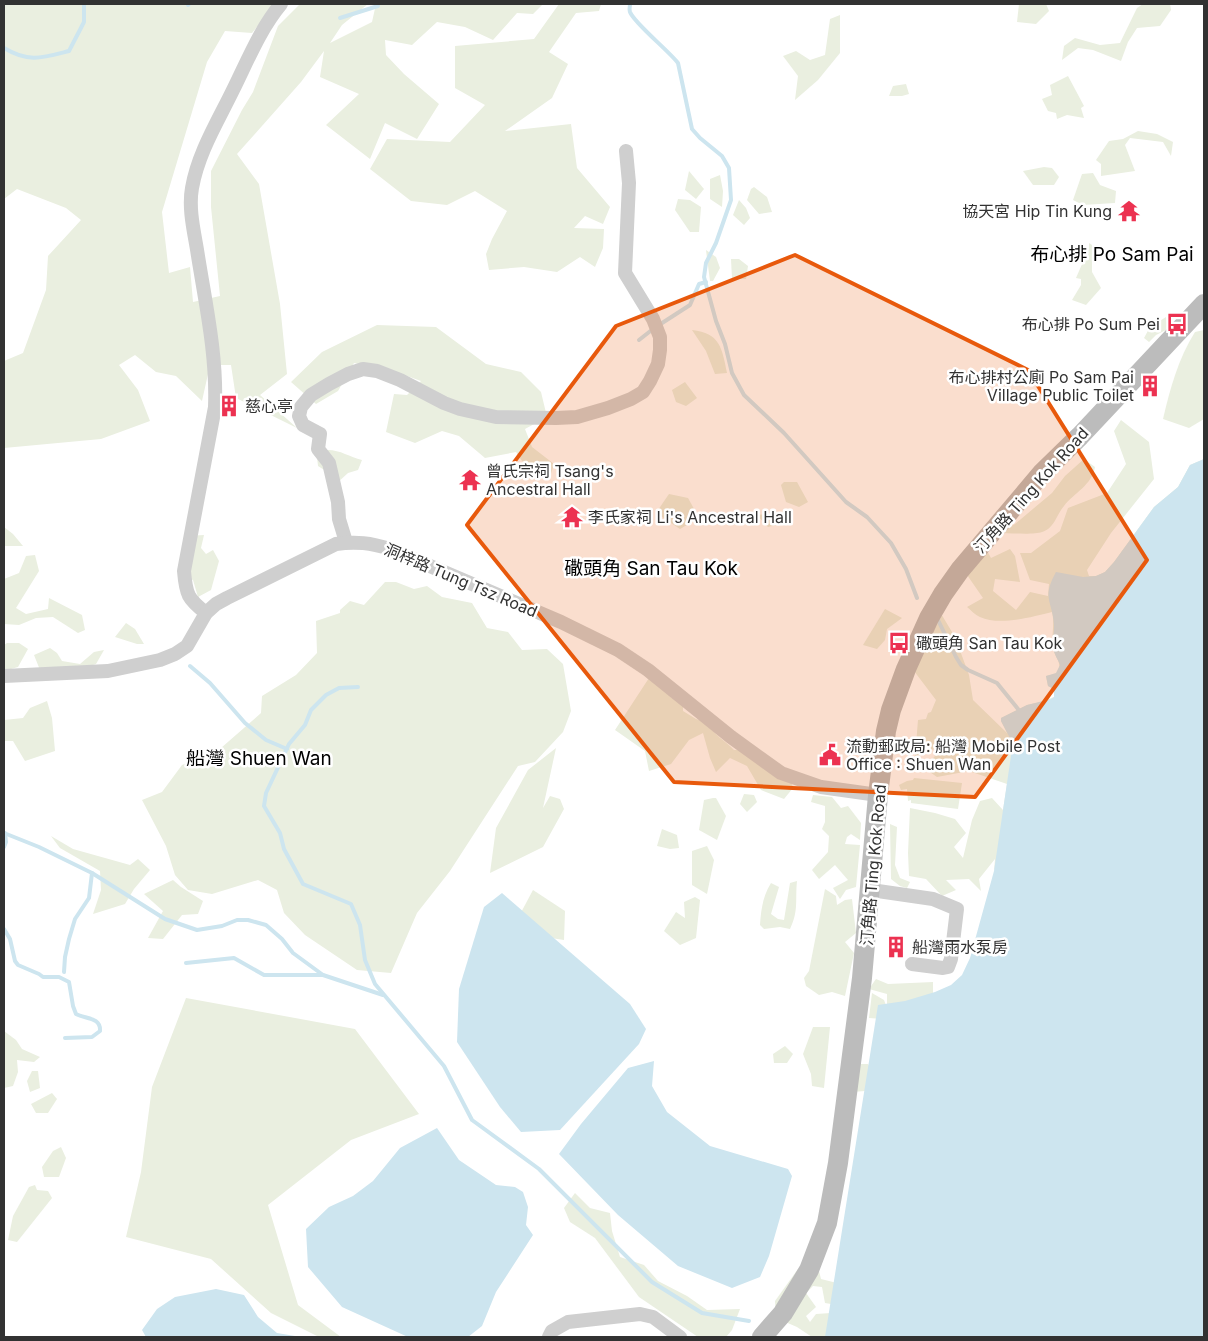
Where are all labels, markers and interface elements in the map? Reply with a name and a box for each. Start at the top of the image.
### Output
temple icon: 協天宮 Hip Tin Kung [1116,198,1142,224]
place label: 協天宮 Hip Tin Kung [962,201,1112,221]
district label: 布心排 Po Sam Pai [1030,243,1194,266]
bus stop icon: 布心排 Po Sum Pei [1164,311,1190,337]
place label: 布心排 Po Sum Pei [1022,314,1160,334]
place label: 布心排村公廁 Po Sam Pai Village Public Toilet [948,367,1134,405]
building icon: 布心排村公廁 Po Sam Pai Village Public Toilet [1137,373,1163,399]
building icon: 慈心亭 [216,393,242,419]
place label: 慈心亭 [245,396,293,416]
street label: 汀角路 Ting Kok Road [969,423,1093,557]
place label: 曾氏宗祠 Tsang's Ancestral Hall [486,461,614,499]
temple icon: 曾氏宗祠 Tsang's Ancestral Hall [457,467,483,493]
temple icon: 李氏家祠 Li's Ancestral Hall [559,504,585,530]
place label: 李氏家祠 Li's Ancestral Hall [588,507,792,527]
street label: 洞梓路 Tung Tsz Road [381,539,541,621]
district label: 䃟頭角 San Tau Kok [564,557,738,580]
bus stop icon: 䃟頭角 San Tau Kok [886,630,912,656]
place label: 䃟頭角 San Tau Kok [916,633,1063,653]
place label: 流動郵政局: 船灣 Mobile Post Office : Shuen Wan [846,736,1060,774]
public building icon: 流動郵政局: 船灣 Mobile Post Office : Shuen Wan [817,742,843,768]
district label: 船灣 Shuen Wan [186,747,332,770]
street label: 汀角路 Ting Kok Road [856,783,890,947]
building icon: 船灣雨水泵房 [883,934,909,960]
place label: 船灣雨水泵房 [912,937,1008,957]

